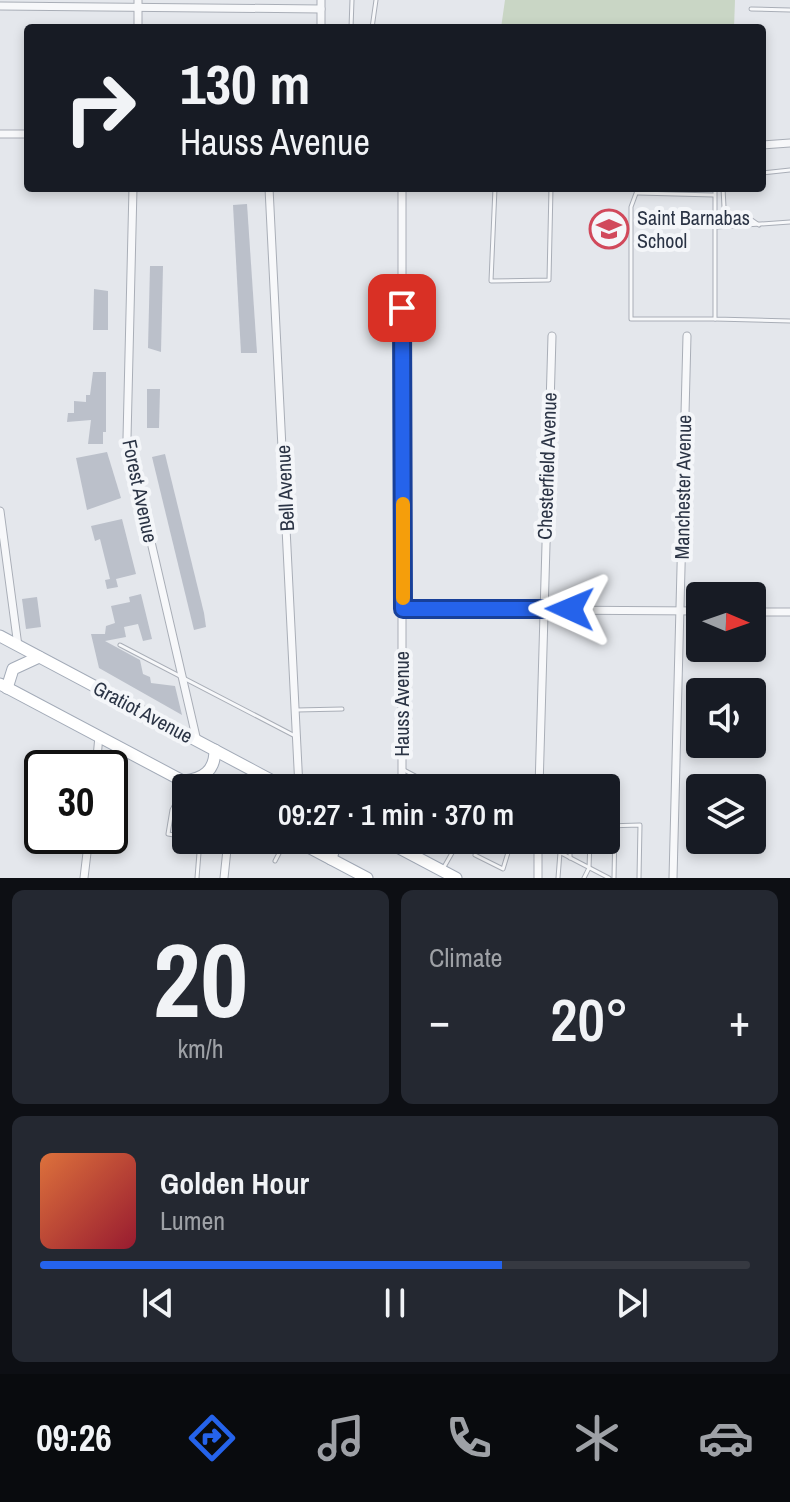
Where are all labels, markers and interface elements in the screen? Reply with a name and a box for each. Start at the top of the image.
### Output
text: 130 m [180,46,310,121]
icon: right [48,56,152,160]
text: Hauss Avenue [180,118,370,166]
place label: Saint Barnabas School [637,204,750,254]
school or university icon: Saint Barnabas School [588,208,630,250]
pin [368,274,436,342]
icon: arrive [380,286,424,330]
street label: Chesterfield Avenue [530,392,563,540]
street label: Manchester Avenue [668,414,697,560]
street label: Forest Avenue [116,437,165,545]
street label: Bell Avenue [269,444,300,532]
position arrow [528,567,612,651]
north arrow [686,582,766,662]
map controls [686,582,766,854]
street label: Hauss Avenue [388,651,415,757]
street label: Gratiot Avenue [89,674,198,749]
button: sound [686,678,766,758]
speed limit sign: 30 [24,750,128,854]
button: layers [686,774,766,854]
text: 09:27 · 1 min · 370 m [278,794,514,834]
text: 20 [153,909,248,1049]
text: Climate [429,940,502,975]
text: 20° [550,979,629,1060]
text: − [429,990,450,1050]
text: + [729,990,750,1050]
text: km/h [177,1031,224,1066]
text: Golden Hour [160,1163,309,1203]
text: Lumen [160,1203,225,1238]
icon: previous [136,1281,180,1325]
icon: pause [373,1281,417,1325]
icon: next [610,1281,654,1325]
icon: directions [184,1410,240,1466]
icon: music [313,1410,369,1466]
icon: phone [441,1410,497,1466]
icon: climate [569,1410,625,1466]
icon: car [698,1410,754,1466]
text: 09:26 [36,1414,112,1462]

